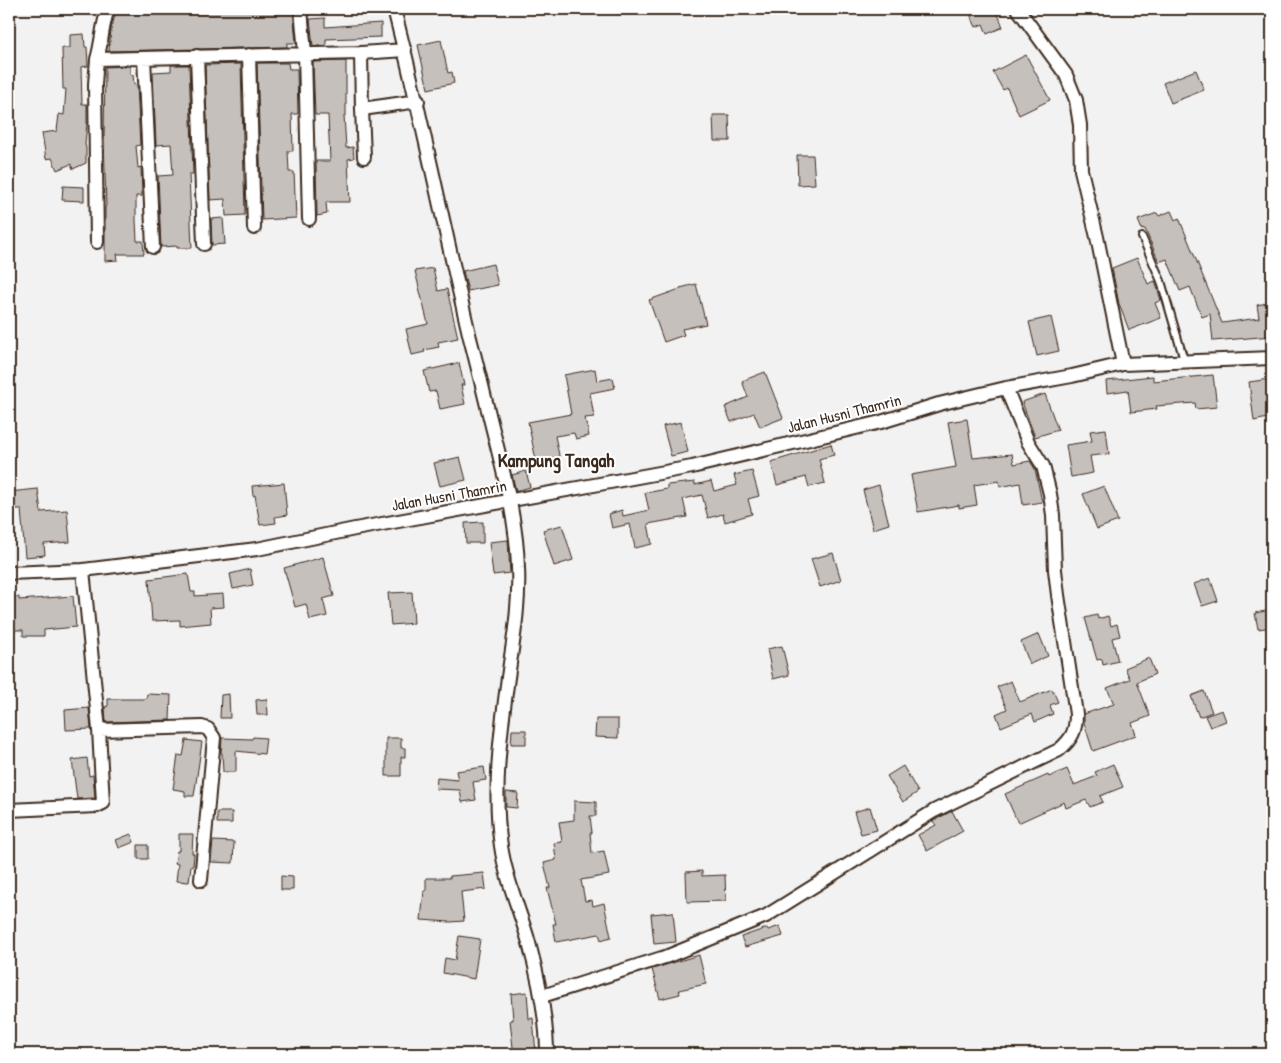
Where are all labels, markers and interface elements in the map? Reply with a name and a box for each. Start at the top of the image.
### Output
street label: Jalan Husni Thamrin [785,388,903,438]
district label: Kampung Tangah [498,447,614,474]
street label: Jalan Husni Thamrin [390,474,508,516]

